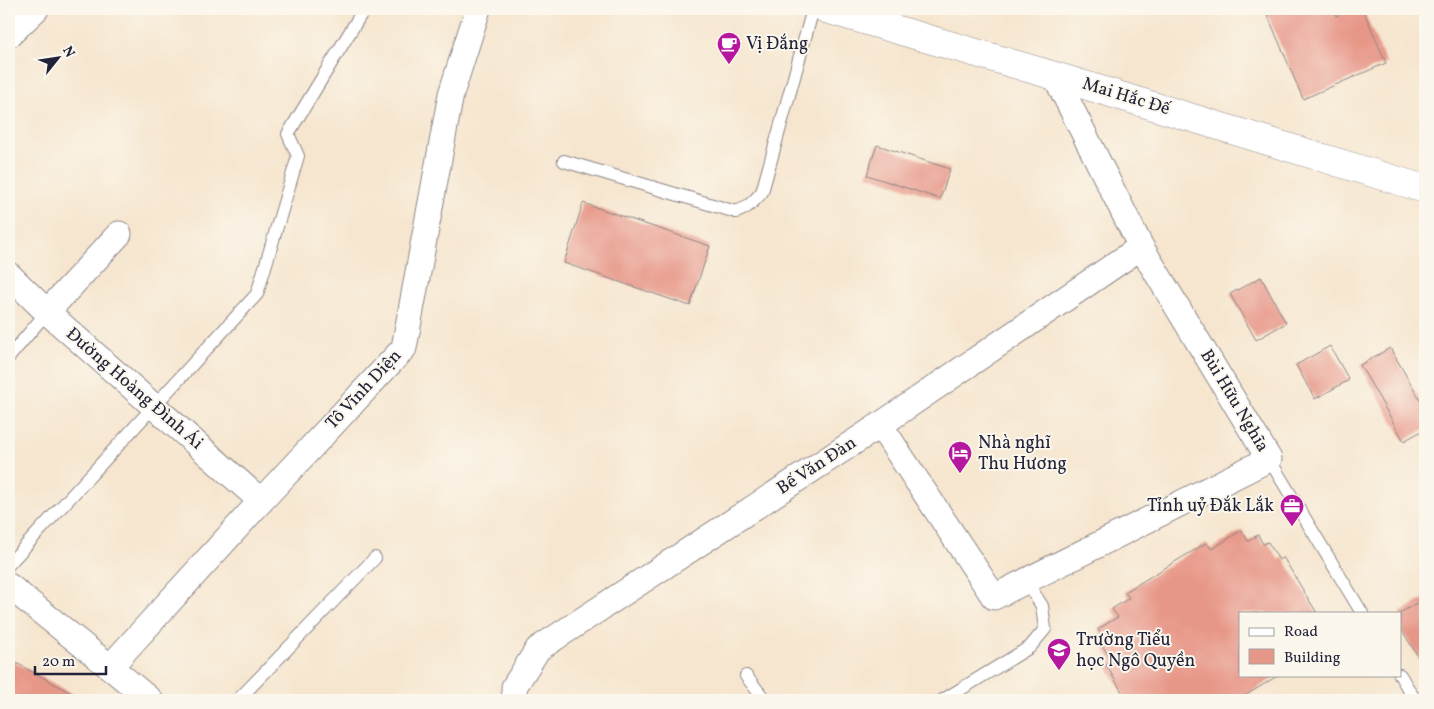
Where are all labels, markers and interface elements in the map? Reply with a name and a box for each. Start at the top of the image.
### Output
cafe icon: Vị Đắng [716,31,742,65]
north arrow [32,32,82,82]
place label: Vị Đắng [746,32,808,57]
text: N [57,43,79,61]
street label: Mai Hắc Đế [1079,72,1173,122]
street label: Đường Hoàng Đình Ái [60,322,208,456]
street label: Tô Vĩnh Diện [320,344,408,436]
street label: Bùi Hữu Nghĩa [1193,345,1275,457]
street label: Bế Văn Đàn [772,431,862,501]
place label: Nhà nghĩ Thu Hương [978,431,1067,477]
hotel icon: Nhà nghĩ Thu Hương [947,440,973,474]
office icon: Tỉnh uỷ Đắk Lắk [1279,493,1305,527]
place label: Tỉnh uỷ Đắk Lắk [1147,494,1274,519]
legend [1239,612,1402,676]
text: Road [1284,622,1318,643]
place label: Trường Tiểu học Ngô Quyền [1076,628,1196,674]
school or university icon: Trường Tiểu học Ngô Quyền [1046,637,1072,671]
scale bar [35,644,106,676]
text: Building [1284,648,1341,669]
text: 20 m [42,652,75,673]

